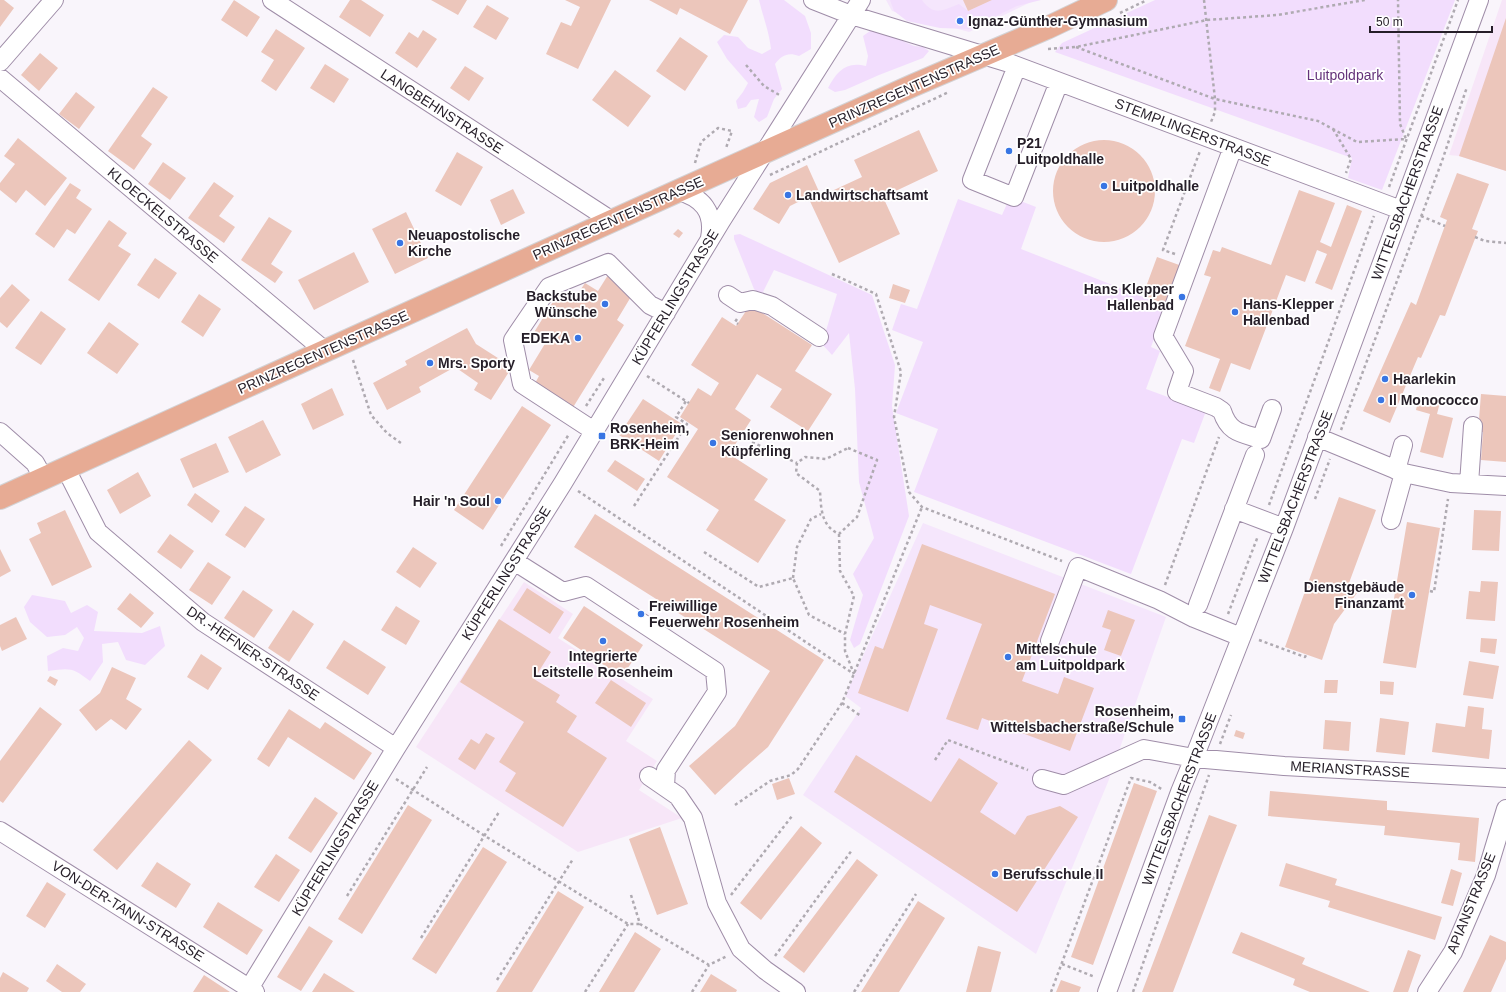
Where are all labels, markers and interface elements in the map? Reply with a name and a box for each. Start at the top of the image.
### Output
scale bar [1370,8,1492,34]
place label: Ignaz-Günther-Gymnasium [968,13,1148,29]
text: 50 m [1376,15,1403,29]
marker: Ignaz-Günther-Gymnasium [955,16,965,26]
street label: PRINZREGENTENSTRASSE [826,41,1002,131]
street label: LANGBEHNSTRASSE [378,66,506,156]
park label: Luitpoldpark [1307,67,1384,83]
street label: STEMPLINGERSTRASSE [1113,95,1273,169]
street label: WITTELSBACHERSTRASSE [1368,104,1446,282]
place label: P21 Luitpoldhalle [1017,135,1104,167]
marker: P21 Luitpoldhalle [1004,146,1014,156]
street label: KLOECKELSTRASSE [105,164,221,266]
street label: PRINZREGENTENSTRASSE [530,173,706,263]
place label: Luitpoldhalle [1112,178,1199,194]
marker: Luitpoldhalle [1099,181,1109,191]
place label: Landwirtschaftsamt [796,187,929,203]
marker: Landwirtschaftsamt [783,190,793,200]
street label: KÜPFERLINGSTRASSE [627,226,722,367]
place label: Neuapostolische Kirche [408,227,520,259]
marker: Neuapostolische Kirche [395,238,405,248]
place label: Hans Klepper Hallenbad [1084,281,1175,313]
place label: Backstube Wünsche [526,288,597,320]
marker: Hans Klepper Hallenbad [1177,292,1187,302]
place label: Hans-Klepper Hallenbad [1243,296,1335,328]
marker: Backstube Wünsche [600,299,610,309]
street label: PRINZREGENTENSTRASSE [235,307,411,397]
marker: Hans-Klepper Hallenbad [1230,307,1240,317]
place label: EDEKA [521,330,570,346]
marker: EDEKA [573,333,583,343]
place label: Mrs. Sporty [438,355,515,371]
marker: Mrs. Sporty [425,358,435,368]
place label: Haarlekin [1393,371,1456,387]
marker: Haarlekin [1380,374,1390,384]
place label: Il Monococco [1389,392,1478,408]
marker: Il Monococco [1376,395,1386,405]
street label: WITTELSBACHERSTRASSE [1254,408,1336,586]
place label: Rosenheim, BRK-Heim [610,420,689,452]
place label: Seniorenwohnen Küpferling [721,427,834,459]
marker: Rosenheim, BRK-Heim [597,431,607,441]
marker: Seniorenwohnen Küpferling [708,438,718,448]
place label: Hair 'n Soul [413,493,490,509]
marker: Hair 'n Soul [493,496,503,506]
street label: KÜPFERLINGSTRASSE [457,503,554,643]
place label: Dienstgebäude Finanzamt [1304,579,1404,611]
marker: Dienstgebäude Finanzamt [1407,590,1417,600]
place label: Freiwillige Feuerwehr Rosenheim [649,598,799,630]
street label: DR.-HEFNER-STRASSE [184,603,322,703]
marker: Freiwillige Feuerwehr Rosenheim [636,609,646,619]
marker: Integrierte Leitstelle Rosenheim [598,636,608,646]
place label: Mittelschule am Luitpoldpark [1016,641,1125,673]
place label: Integrierte Leitstelle Rosenheim [533,648,673,680]
marker: Mittelschule am Luitpoldpark [1003,652,1013,662]
place label: Rosenheim, Wittelsbacherstraße/Schule [991,703,1174,735]
street label: WITTELSBACHERSTRASSE [1138,710,1220,888]
marker: Rosenheim, Wittelsbacherstraße/Schule [1177,714,1187,724]
street label: MERIANSTRASSE [1290,758,1410,780]
street label: KÜPFERLINGSTRASSE [287,777,382,918]
street label: APIANSTRASSE [1443,850,1499,956]
street label: VON-DER-TANN-STRASSE [49,857,207,965]
place label: Berufsschule II [1003,866,1103,882]
marker: Berufsschule II [990,869,1000,879]

